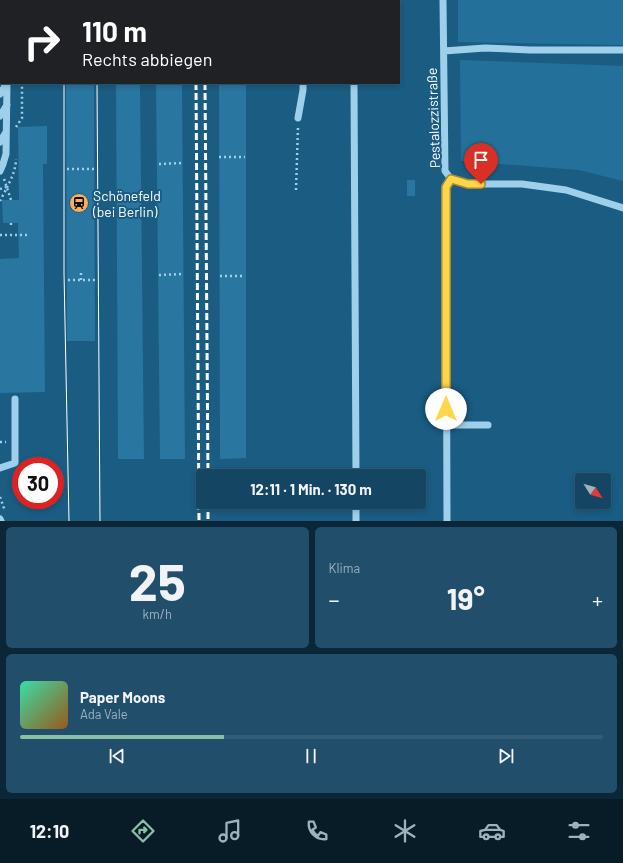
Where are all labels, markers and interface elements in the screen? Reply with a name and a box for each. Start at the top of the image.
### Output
text: 110 m [82,14,147,48]
icon: right [16,16,68,68]
text: Rechts abbiegen [82,48,212,70]
street label: Pestalozzistraße [423,67,443,169]
pin [464,143,498,184]
icon: arrive [470,149,492,171]
place label: Schönefeld (bei Berlin) [92,187,161,220]
station icon: Schönefeld (bei Berlin) [68,192,90,214]
position arrow [425,388,467,430]
speed limit sign: 30 [12,457,64,509]
north arrow [575,473,611,509]
map controls [575,473,611,509]
text: 12:11 · 1 Min. · 130 m [250,480,372,498]
text: 25 [129,549,186,611]
text: Klima [329,560,360,576]
text: 19° [447,580,485,616]
text: − [329,586,340,612]
text: + [592,586,603,612]
text: km/h [143,606,172,622]
text: Paper Moons [80,688,165,706]
text: Ada Vale [80,706,128,722]
icon: previous [106,745,128,767]
icon: pause [300,745,322,767]
icon: next [495,745,517,767]
icon: directions [129,817,157,845]
icon: music [216,817,244,845]
icon: phone [303,817,331,845]
icon: climate [391,817,419,845]
icon: car [478,817,506,845]
icon: filters [565,817,593,845]
text: 12:10 [30,820,69,842]

